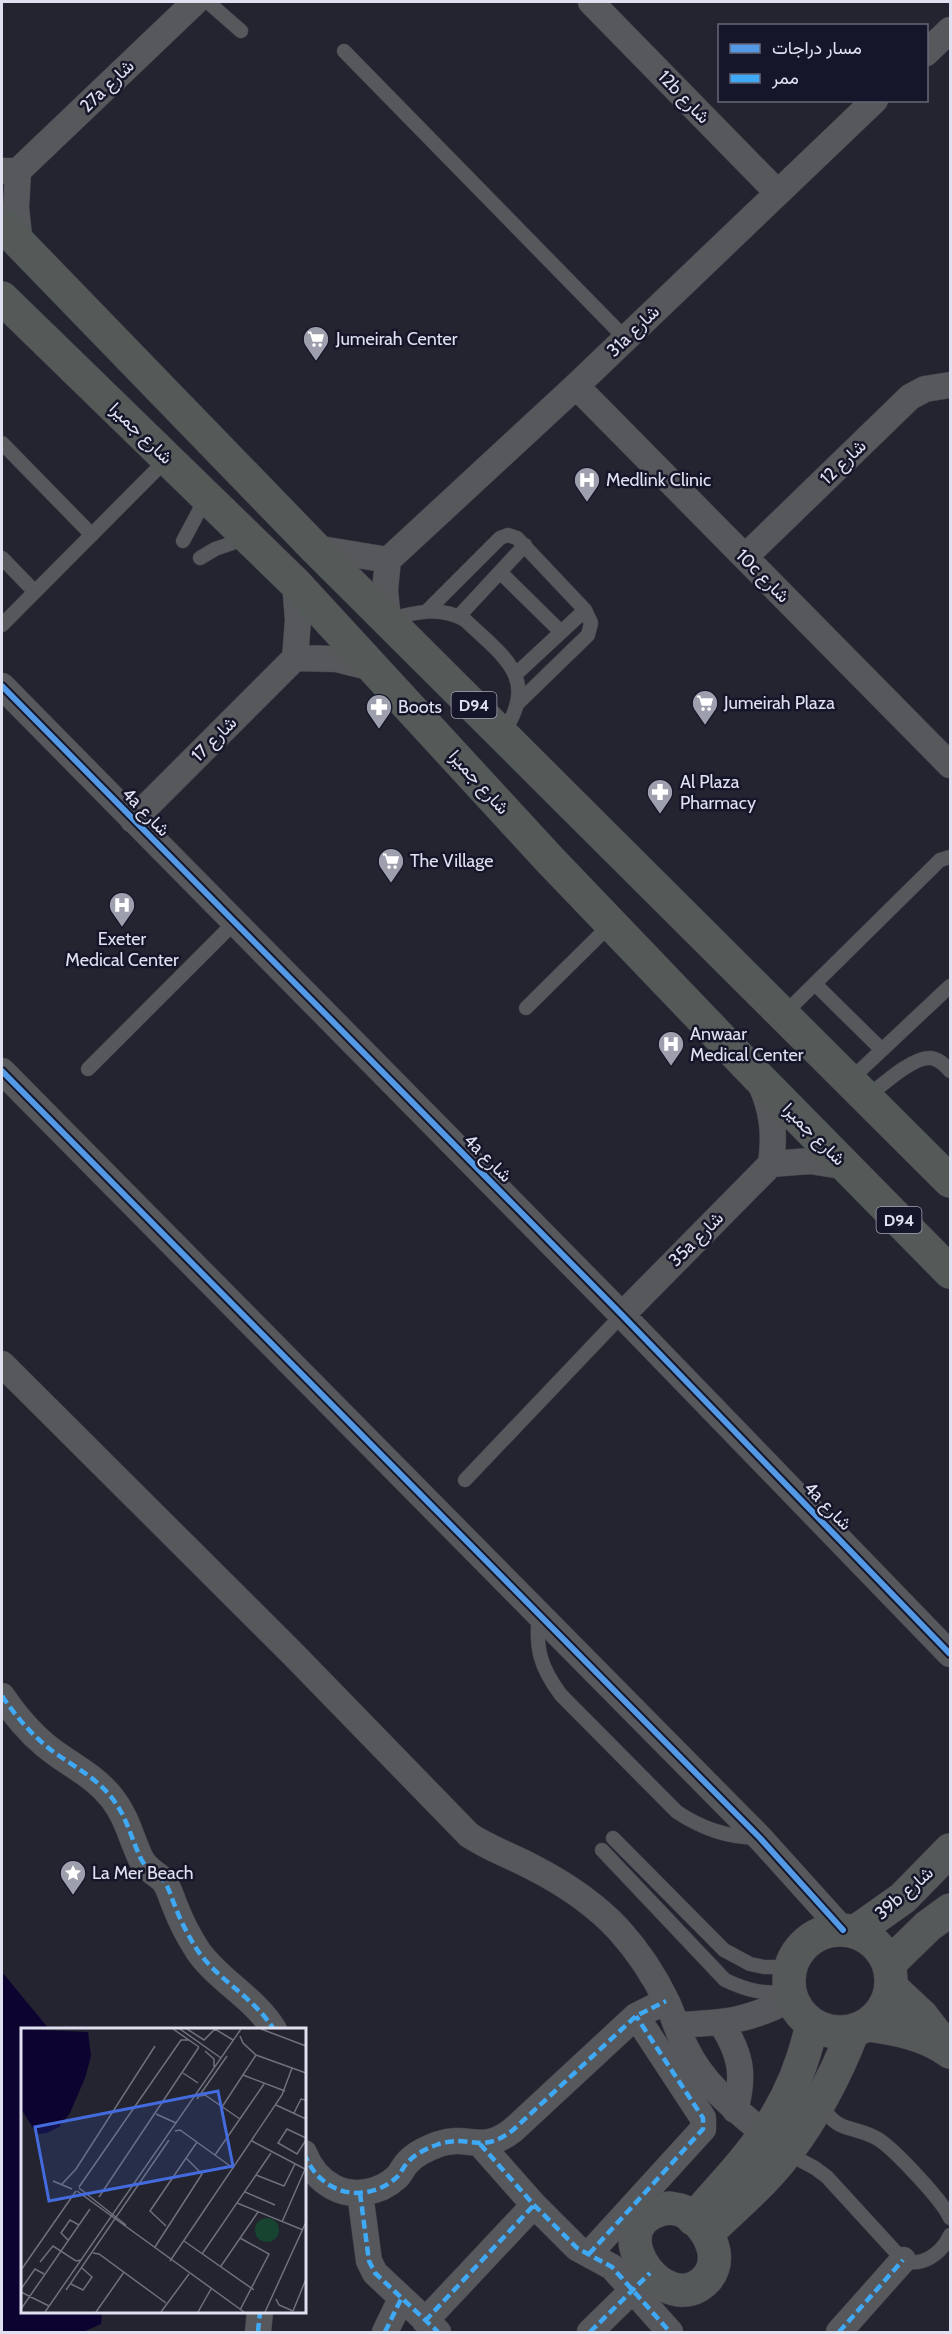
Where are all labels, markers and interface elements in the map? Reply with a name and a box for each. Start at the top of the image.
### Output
legend [718,24,928,102]
text: مسار دراجات [772,37,862,59]
street label: 27a شارع [75,55,139,118]
street label: 12b شارع [653,66,715,129]
text: ممر [771,67,799,89]
street label: 31a شارع [602,301,665,362]
supermarket icon: Jumeirah Center [301,324,331,362]
place label: Jumeirah Center [335,328,458,350]
street label: شارع جميرا [104,397,177,469]
street label: شارع 12 [815,435,871,490]
hospital icon: Medlink Clinic [572,465,602,503]
place label: Medlink Clinic [606,469,711,491]
street label: 10c شارع [731,545,794,608]
supermarket icon: Jumeirah Plaza [690,688,720,726]
pharmacy icon: Boots [364,692,394,730]
road number: D94 [452,692,496,718]
place label: Jumeirah Plaza [723,692,835,714]
place label: Boots [398,696,442,718]
street label: شارع 17 [187,712,242,767]
street label: شارع جميرا [443,745,514,820]
place label: Al Plaza Pharmacy [680,771,756,814]
pharmacy icon: Al Plaza Pharmacy [645,777,675,815]
street label: 4a شارع [117,783,175,842]
supermarket icon: The Village [376,846,406,884]
place label: The Village [410,850,493,872]
hospital icon: Exeter Medical Center [107,890,137,928]
place label: Exeter Medical Center [65,928,179,971]
place label: Anwaar Medical Center [690,1023,804,1066]
hospital icon: Anwaar Medical Center [656,1029,686,1067]
street label: شارع جميرا [777,1098,850,1171]
street label: 4a شارع [459,1129,517,1187]
street label: 35a شارع [664,1207,729,1272]
road number: D94 [876,1207,922,1233]
street label: 4a شارع [799,1477,857,1536]
place icon: La Mer Beach [58,1858,88,1896]
place label: La Mer Beach [92,1862,194,1884]
street label: 39b شارع [870,1862,938,1925]
inset map [21,2028,306,2313]

